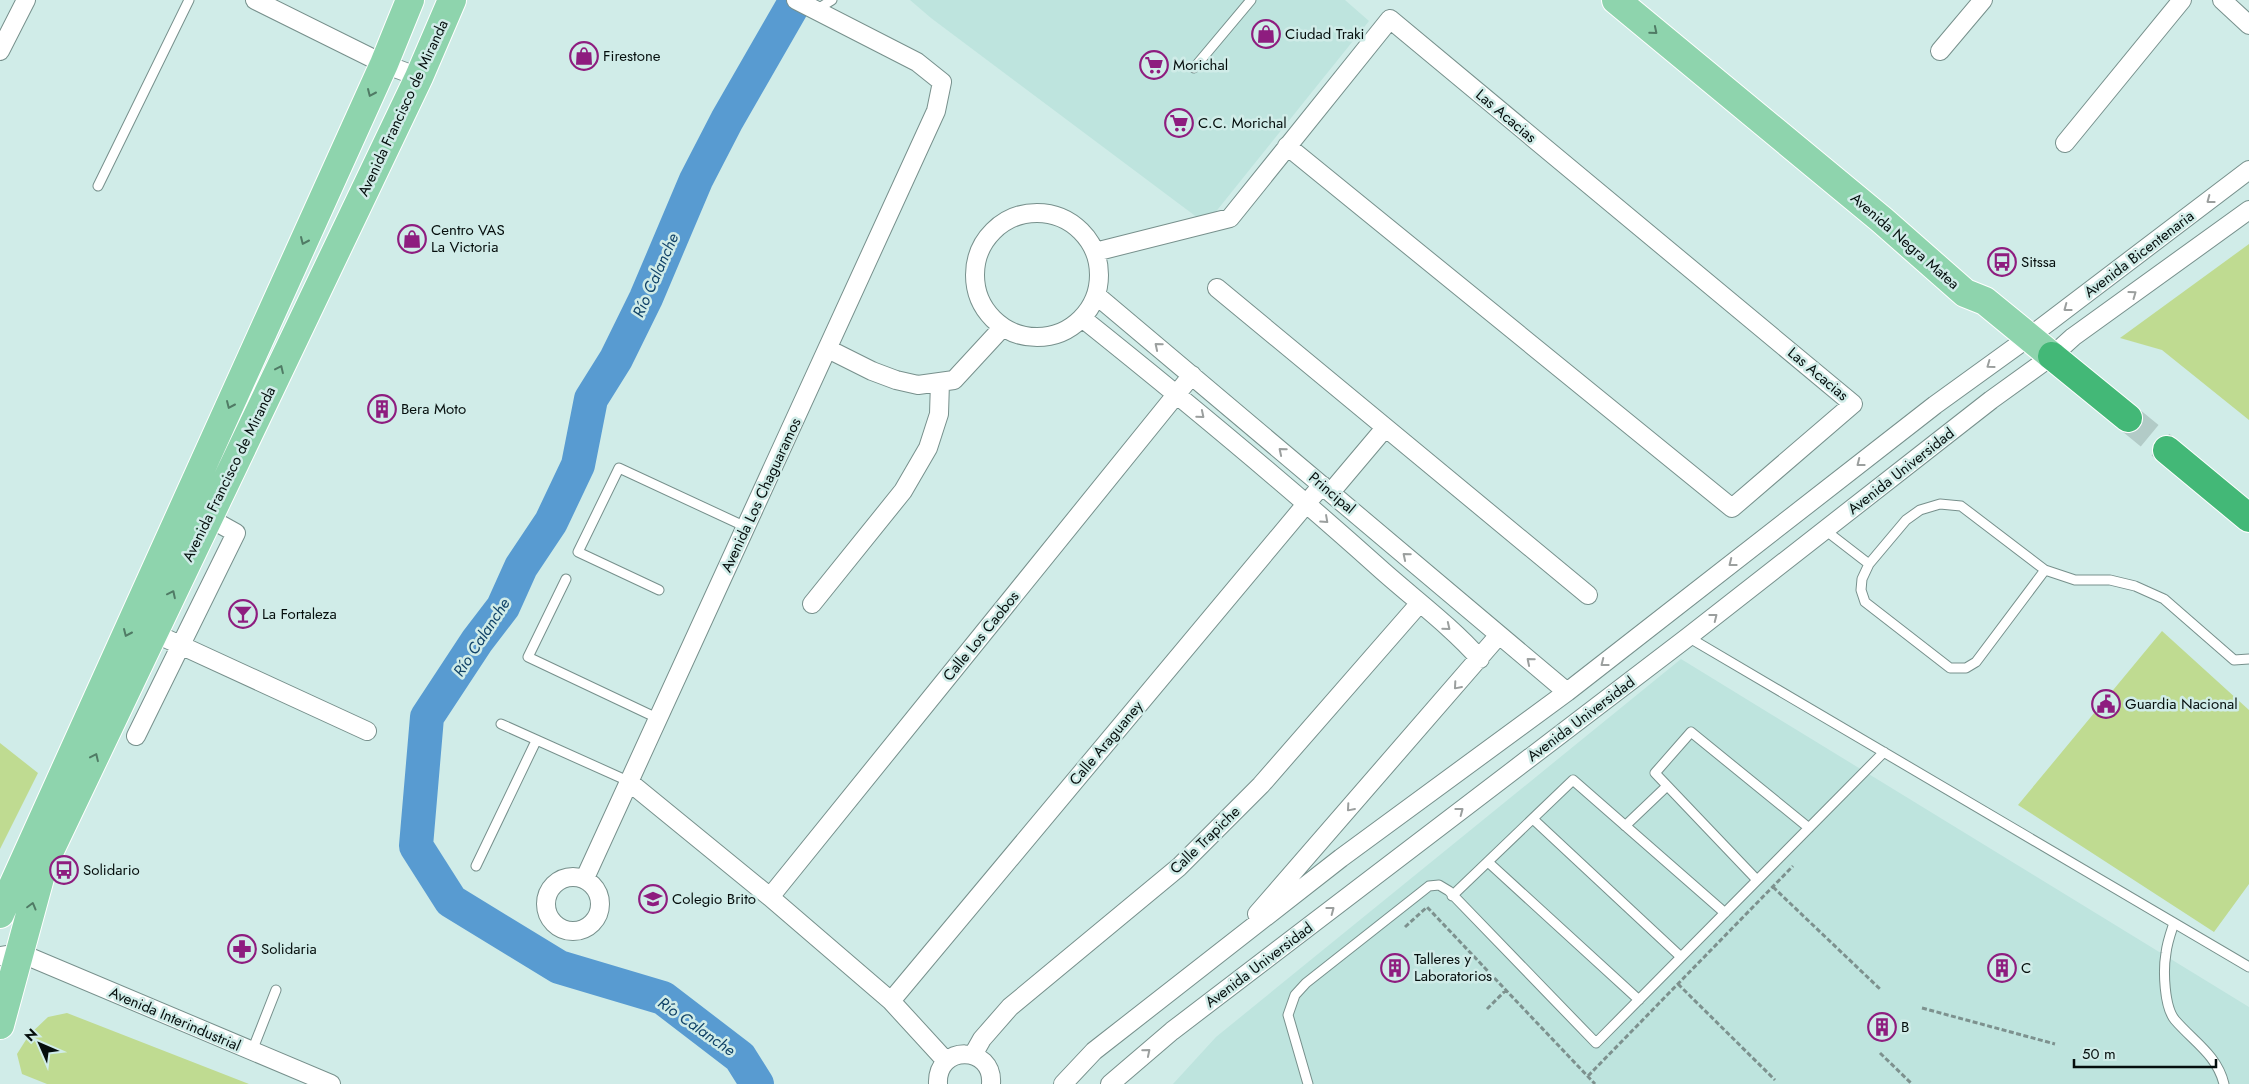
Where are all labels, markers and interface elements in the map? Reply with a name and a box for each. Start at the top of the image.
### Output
street label: Avenida Francisco de Miranda [352,16,454,200]
shop icon: Ciudad Traki [1251,19,1281,49]
place label: Ciudad Traki [1285,23,1365,45]
one-way arrow [1648,26,1657,35]
shop icon: Firestone [569,41,599,71]
place label: Firestone [603,45,661,67]
supermarket icon: Morichal [1139,50,1169,80]
place label: Morichal [1173,54,1228,76]
street label: Las Acacias [1471,84,1541,148]
one-way arrow [367,88,377,97]
supermarket icon: C.C. Morichal [1164,108,1194,138]
place label: C.C. Morichal [1198,112,1287,134]
street label: Avenida Negra Matea [1846,187,1964,295]
one-way arrow [2207,194,2216,202]
street label: Avenida Bicentenaria [2079,205,2199,303]
place label: Centro VAS La Victoria [431,219,505,258]
shop icon: Centro VAS La Victoria [397,224,427,254]
water label: Río Calanche [627,230,684,321]
one-way arrow [300,236,310,245]
bus stop icon: Sitssa [1987,247,2017,277]
place label: Sitssa [2021,251,2056,273]
one-way arrow [2127,291,2136,300]
one-way arrow [2064,303,2073,311]
street label: Las Acacias [1783,342,1853,406]
one-way arrow [1154,343,1163,352]
one-way arrow [1986,359,1996,368]
one-way arrow [274,365,284,374]
street label: Avenida Francisco de Miranda [177,383,281,565]
building icon: Bera Moto [367,394,397,424]
place label: Bera Moto [401,398,466,420]
one-way arrow [226,400,236,409]
one-way arrow [1196,409,1205,418]
street label: Avenida Los Chaguaramos [716,414,806,576]
street label: Avenida Universidad [1843,422,1959,520]
one-way arrow [1279,448,1288,456]
one-way arrow [1857,458,1866,466]
street label: Principal [1304,467,1360,519]
one-way arrow [1320,514,1329,523]
one-way arrow [1403,553,1412,561]
one-way arrow [1729,558,1738,566]
street label: Calle Los Caobos [938,586,1024,686]
one-way arrow [166,590,176,599]
water label: Río Calanche [447,593,515,681]
bar icon: La Fortaleza [228,599,258,629]
place label: La Fortaleza [262,603,337,625]
one-way arrow [1709,613,1718,622]
one-way arrow [1442,622,1451,631]
one-way arrow [123,628,133,637]
one-way arrow [1527,658,1536,666]
one-way arrow [1601,658,1610,666]
street label: Avenida Universidad [1522,671,1640,767]
one-way arrow [1454,680,1463,689]
public building icon: Guardia Nacional [2091,689,2121,719]
place label: Guardia Nacional [2125,693,2238,715]
street label: Calle Araguaney [1064,696,1148,790]
one-way arrow [88,753,98,762]
street label: Calle Trapiche [1165,801,1245,879]
one-way arrow [1347,802,1356,811]
one-way arrow [1454,808,1464,817]
bus stop icon: Solidario [49,855,79,885]
place label: Solidario [83,859,140,881]
school or university icon: Colegio Brito [638,884,668,914]
place label: Colegio Brito [672,888,756,910]
one-way arrow [27,903,37,911]
one-way arrow [1325,907,1334,915]
street label: Avenida Universidad [1200,917,1318,1013]
pharmacy icon: Solidaria [227,934,257,964]
place label: Solidaria [261,938,317,960]
place label: Talleres y Laboratorios [1414,948,1492,987]
building icon: Talleres y Laboratorios [1380,953,1410,983]
building icon: C [1987,953,2017,983]
place label: C [2021,957,2031,979]
street label: Avenida Interindustrial [106,981,244,1057]
water label: Río Calanche [653,991,740,1062]
building icon: B [1867,1012,1897,1042]
place label: B [1901,1016,1909,1038]
north arrow [15,1019,65,1069]
text: N [20,1024,42,1046]
scale bar [2074,1036,2216,1068]
text: 50 m [2082,1043,2116,1065]
one-way arrow [1142,1049,1151,1058]

